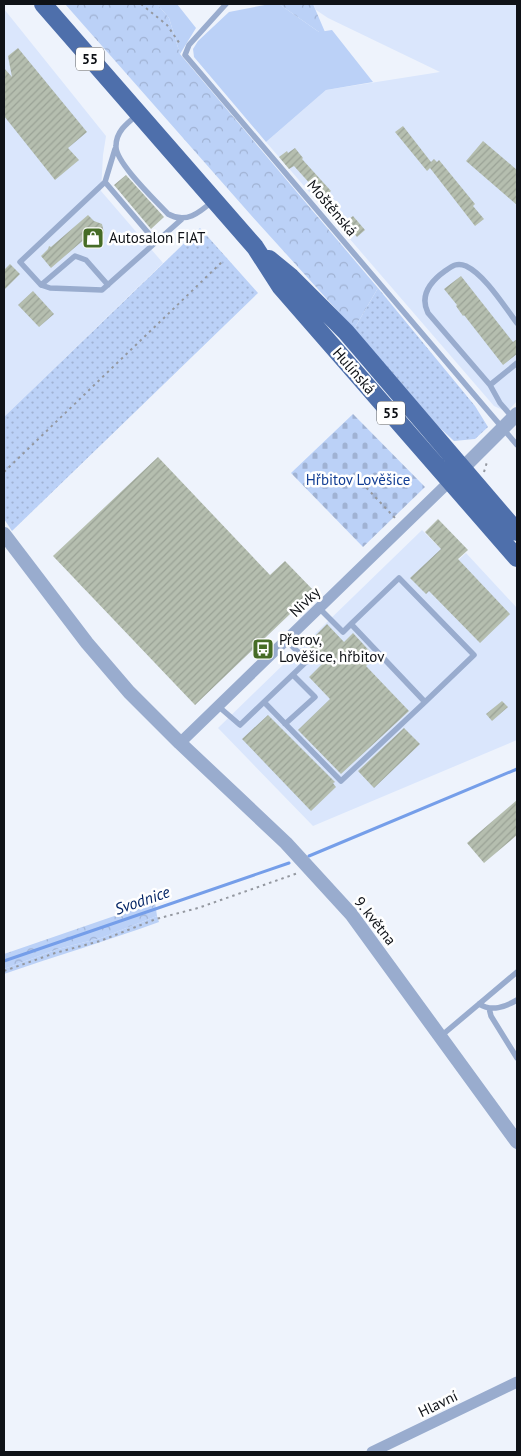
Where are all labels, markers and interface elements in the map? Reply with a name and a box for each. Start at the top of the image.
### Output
road number: 55 [76,48,104,70]
street label: Moštěnská [303,176,361,240]
shop icon: Autosalon FIAT [81,226,105,250]
place label: Autosalon FIAT [109,228,206,247]
street label: Hulínská [329,343,380,398]
road number: 55 [377,402,405,424]
park label: Hřbitov Lověšice [306,470,410,489]
street label: Nivky [285,583,324,621]
place label: Přerov, Lověšice, hřbitov [279,630,385,666]
bus stop icon: Přerov, Lověšice, hřbitov [251,637,275,661]
water label: Svodnice [112,881,173,919]
street label: 9. května [350,892,400,949]
street label: Hlavní [415,1386,461,1421]

